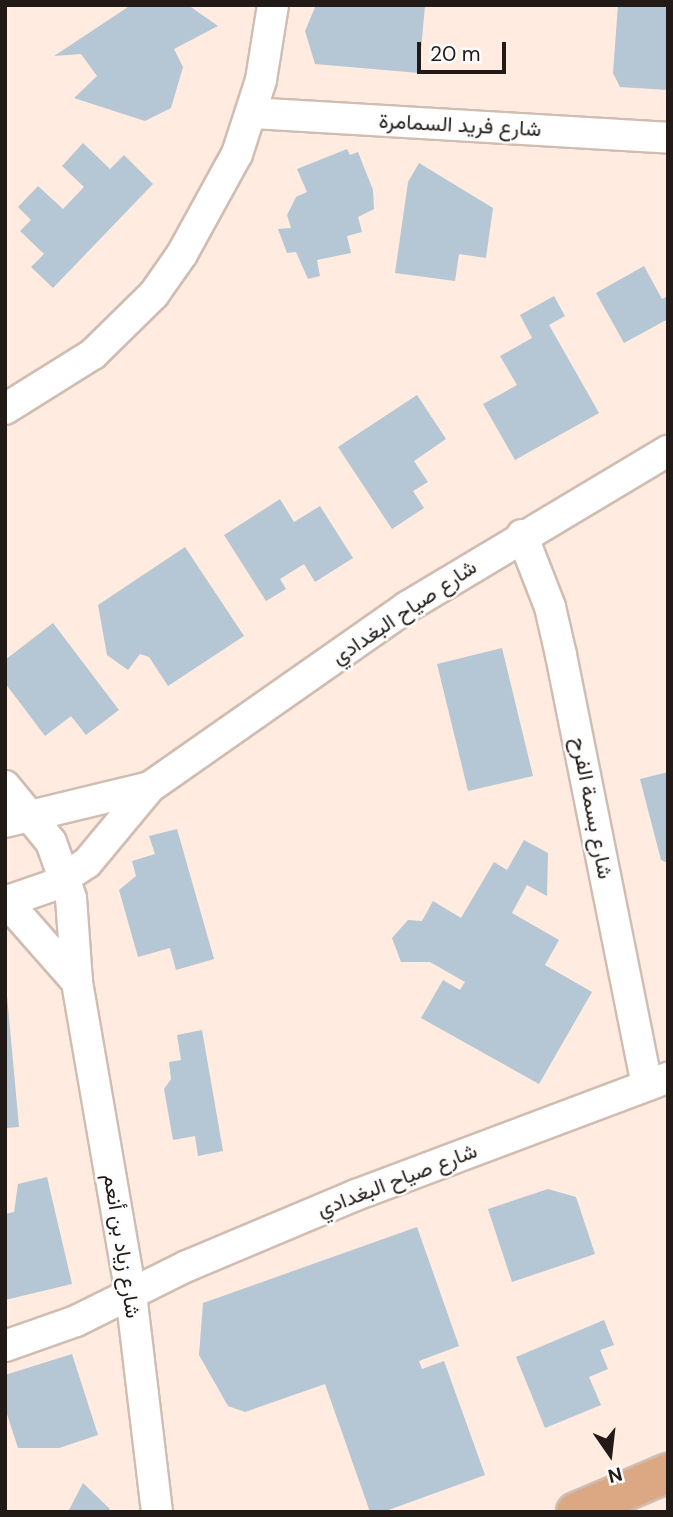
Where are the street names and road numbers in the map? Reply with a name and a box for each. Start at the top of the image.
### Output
street label: شارع فريد السمامرة [378,108,542,142]
street label: شارع صياح البغدادي [327,554,481,670]
street label: شارع بسمة الفرح [566,735,618,881]
street label: شارع صياح البغدادي [313,1138,481,1222]
street label: شارع زياد بن أنعم [98,1172,146,1320]

